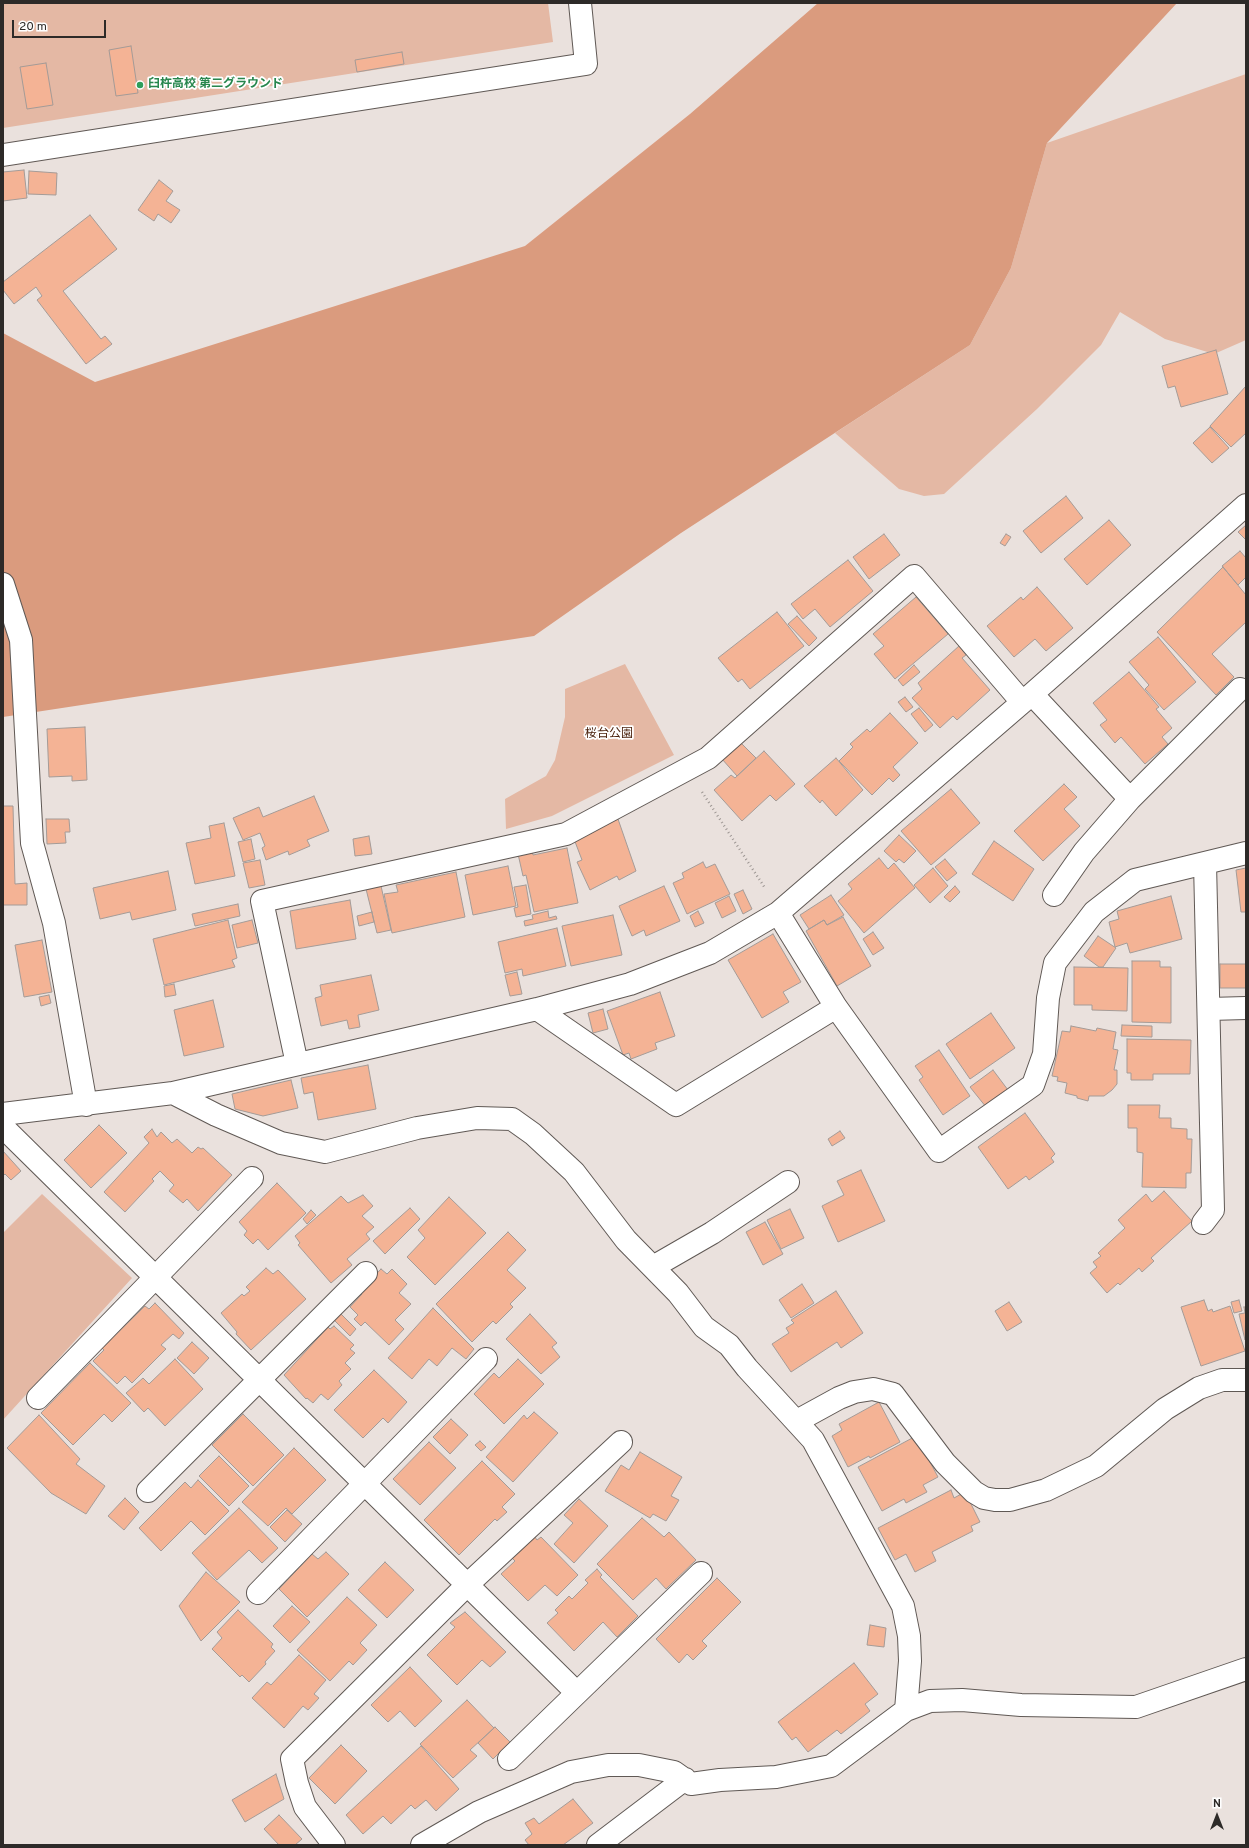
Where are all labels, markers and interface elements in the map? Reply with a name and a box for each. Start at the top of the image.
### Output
scale bar [14,12,108,38]
text: 20 m [19,19,47,35]
place label: 臼杵高校 第二グラウンド [148,78,283,92]
marker: 臼杵高校 第二グラウンド [135,80,145,90]
park label: 桜台公園 [585,728,633,742]
north arrow [1197,1796,1237,1836]
text: N [1213,1797,1221,1811]

